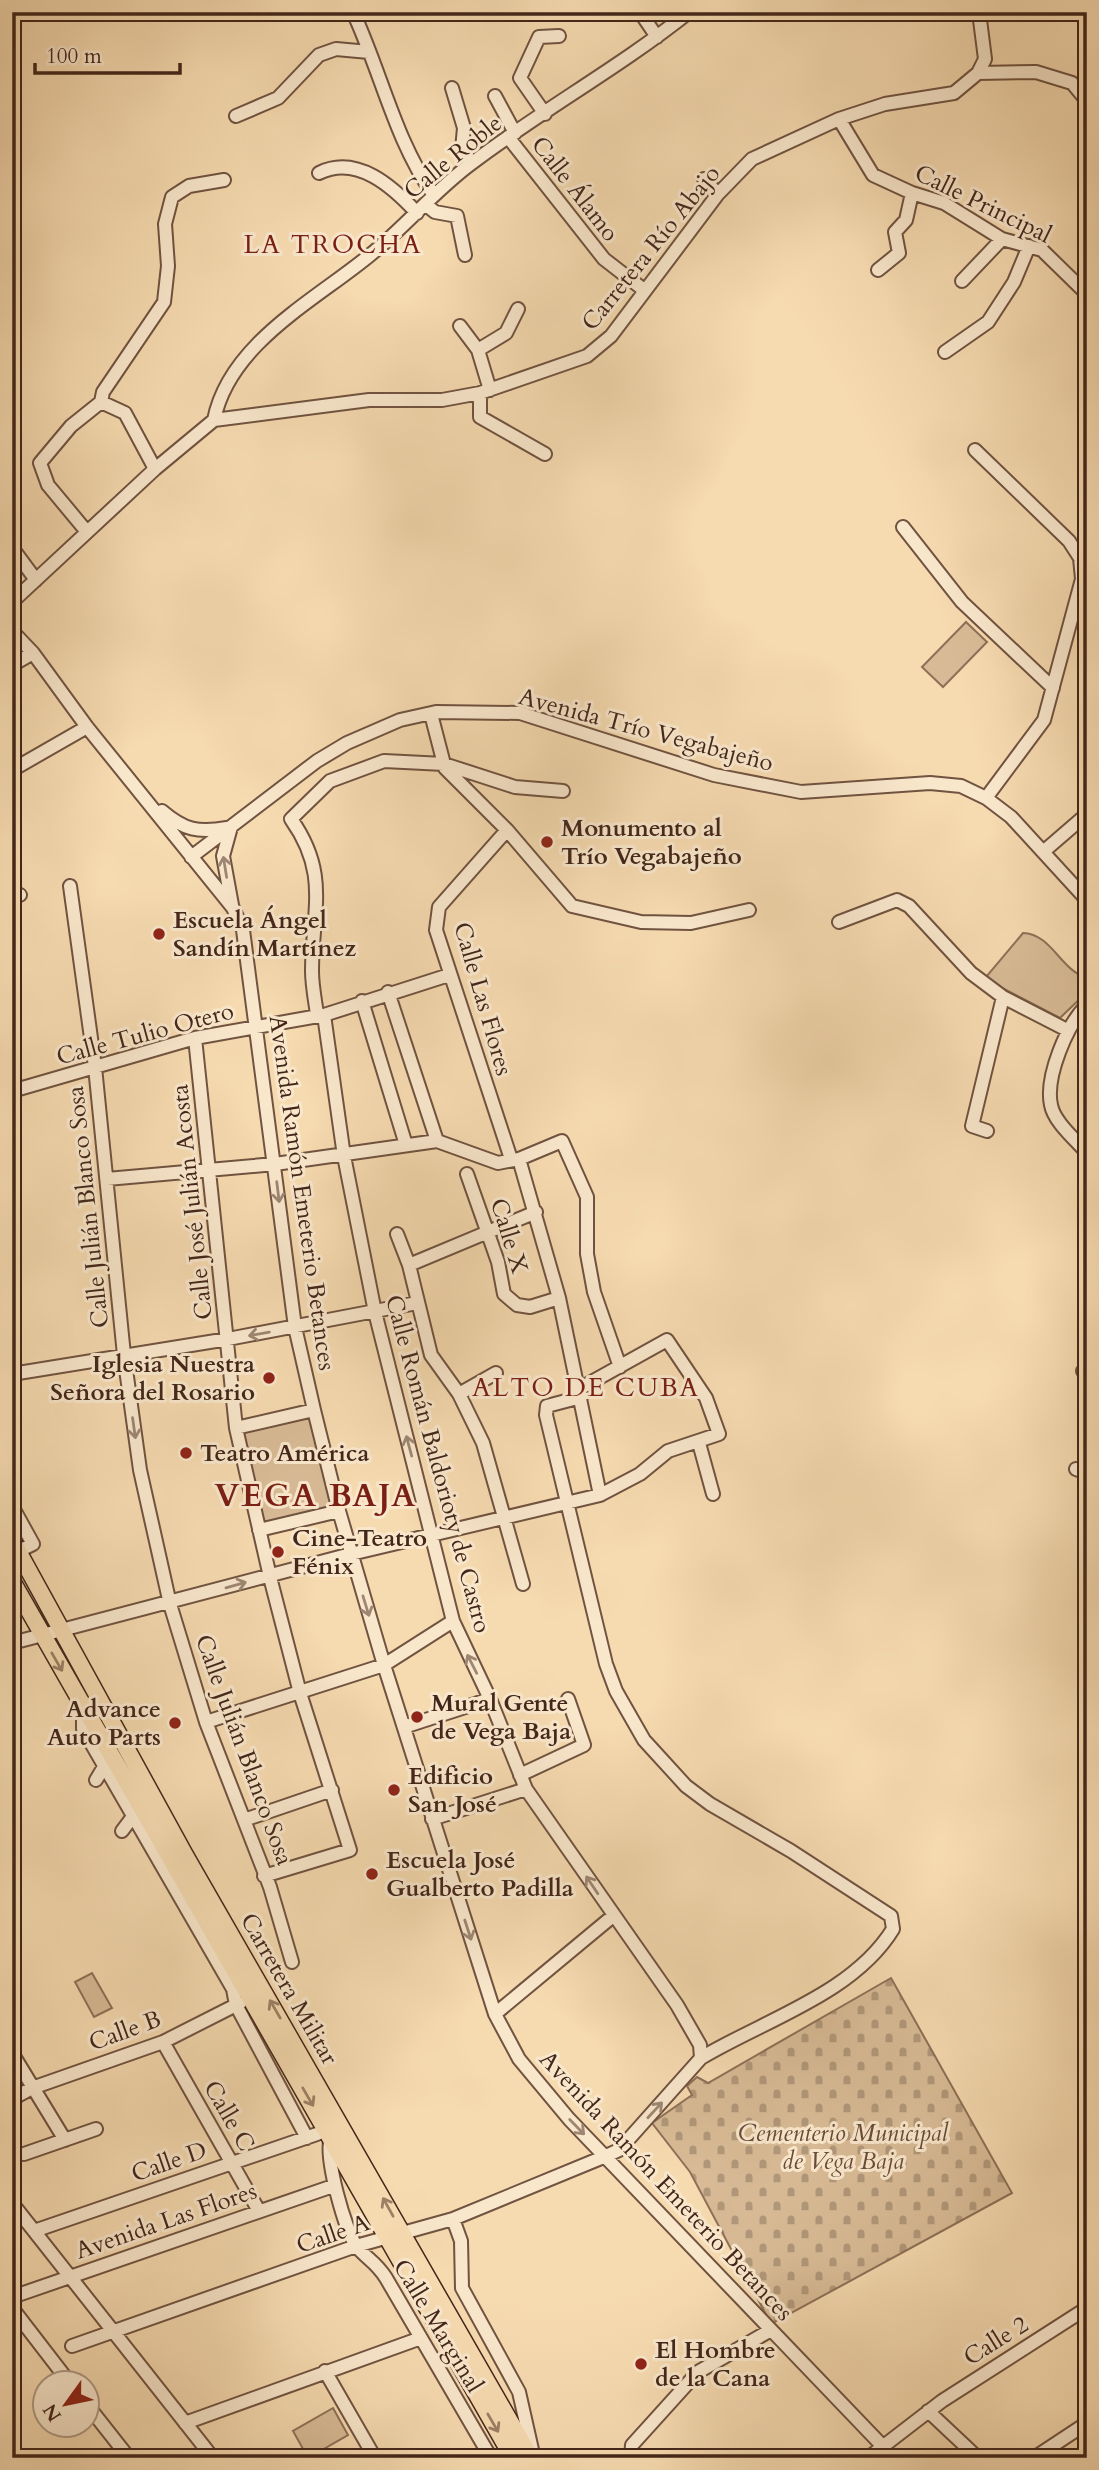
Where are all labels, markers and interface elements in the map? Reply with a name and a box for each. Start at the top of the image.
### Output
scale bar [35,32,180,76]
text: 100 m [46,42,102,71]
street label: Calle Roble [397,107,509,207]
street label: Calle Álamo [523,130,627,248]
street label: Calle Principal [909,157,1057,251]
street label: Carretera Río Abajo [574,158,728,338]
district label: LA TROCHA [244,227,422,262]
street label: Avenida Trío Vegabajeño [515,680,777,780]
place label: Monumento al Trío Vegabajeño [561,812,742,873]
marker: Monumento al Trío Vegabajeño [539,834,555,850]
one-way arrow [218,856,231,879]
place label: Escuela Ángel Sandín Martínez [173,904,357,965]
street label: Calle Las Flores [445,918,521,1080]
marker: Escuela Ángel Sandín Martínez [151,926,167,942]
street label: Calle Tulio Otero [53,994,237,1074]
street label: Avenida Ramón Emeterio Betances [261,1013,343,1373]
street label: Calle José Julián Acosta [163,1082,221,1321]
street label: Calle Julián Blanco Sosa [59,1084,117,1330]
one-way arrow [272,1181,285,1203]
street label: Calle X [482,1194,536,1278]
street label: Calle Román Baldorioty de Castro [377,1291,499,1637]
one-way arrow [248,1328,271,1341]
place label: Iglesia Nuestra Señora del Rosario [50,1348,255,1409]
marker: Iglesia Nuestra Señora del Rosario [261,1370,277,1386]
district label: ALTO DE CUBA [472,1370,700,1405]
one-way arrow [128,1416,141,1438]
one-way arrow [402,1435,415,1457]
place label: Teatro América [200,1437,369,1470]
marker: Teatro América [178,1445,194,1461]
district label: VEGA BAJA [215,1474,417,1518]
place label: Cine-Teatro Fénix [292,1522,427,1583]
marker: Cine-Teatro Fénix [270,1544,286,1560]
one-way arrow [225,1578,247,1591]
one-way arrow [361,1595,374,1617]
street label: Calle Julián Blanco Sosa [187,1630,301,1870]
one-way arrow [51,1652,65,1672]
one-way arrow [465,1654,479,1675]
place label: Mural Gente de Vega Baja [431,1687,571,1748]
place label: Advance Auto Parts [47,1693,161,1754]
marker: Mural Gente de Vega Baja [409,1709,425,1725]
marker: Advance Auto Parts [167,1715,183,1731]
place label: Edificio San José [408,1760,497,1821]
marker: Edificio San José [386,1782,402,1798]
place label: Escuela José Gualberto Padilla [386,1844,574,1905]
marker: Escuela José Gualberto Padilla [364,1866,380,1882]
one-way arrow [584,1875,598,1895]
street label: Carretera Militar [232,1907,346,2071]
one-way arrow [463,1919,476,1941]
one-way arrow [268,2000,282,2020]
street label: Calle B [84,2003,166,2059]
street label: Avenida Ramón Emeterio Betances [532,2044,800,2328]
street label: Calle C [196,2075,262,2157]
one-way arrow [301,2087,315,2107]
one-way arrow [647,2102,664,2119]
park label: Cementerio Municipal de Vega Baja [738,2117,950,2178]
one-way arrow [568,2118,585,2135]
street label: Calle D [127,2134,211,2190]
street label: Avenida Las Flores [71,2174,261,2268]
one-way arrow [381,2197,394,2218]
street label: Calle A [292,2206,375,2262]
street label: Calle Marginal [385,2253,491,2399]
street label: Calle 2 [957,2308,1035,2374]
place label: El Hombre de la Cana [655,2334,776,2395]
marker: El Hombre de la Cana [633,2356,649,2372]
north arrow [32,2368,102,2438]
text: N [37,2398,68,2427]
one-way arrow [487,2412,500,2433]

